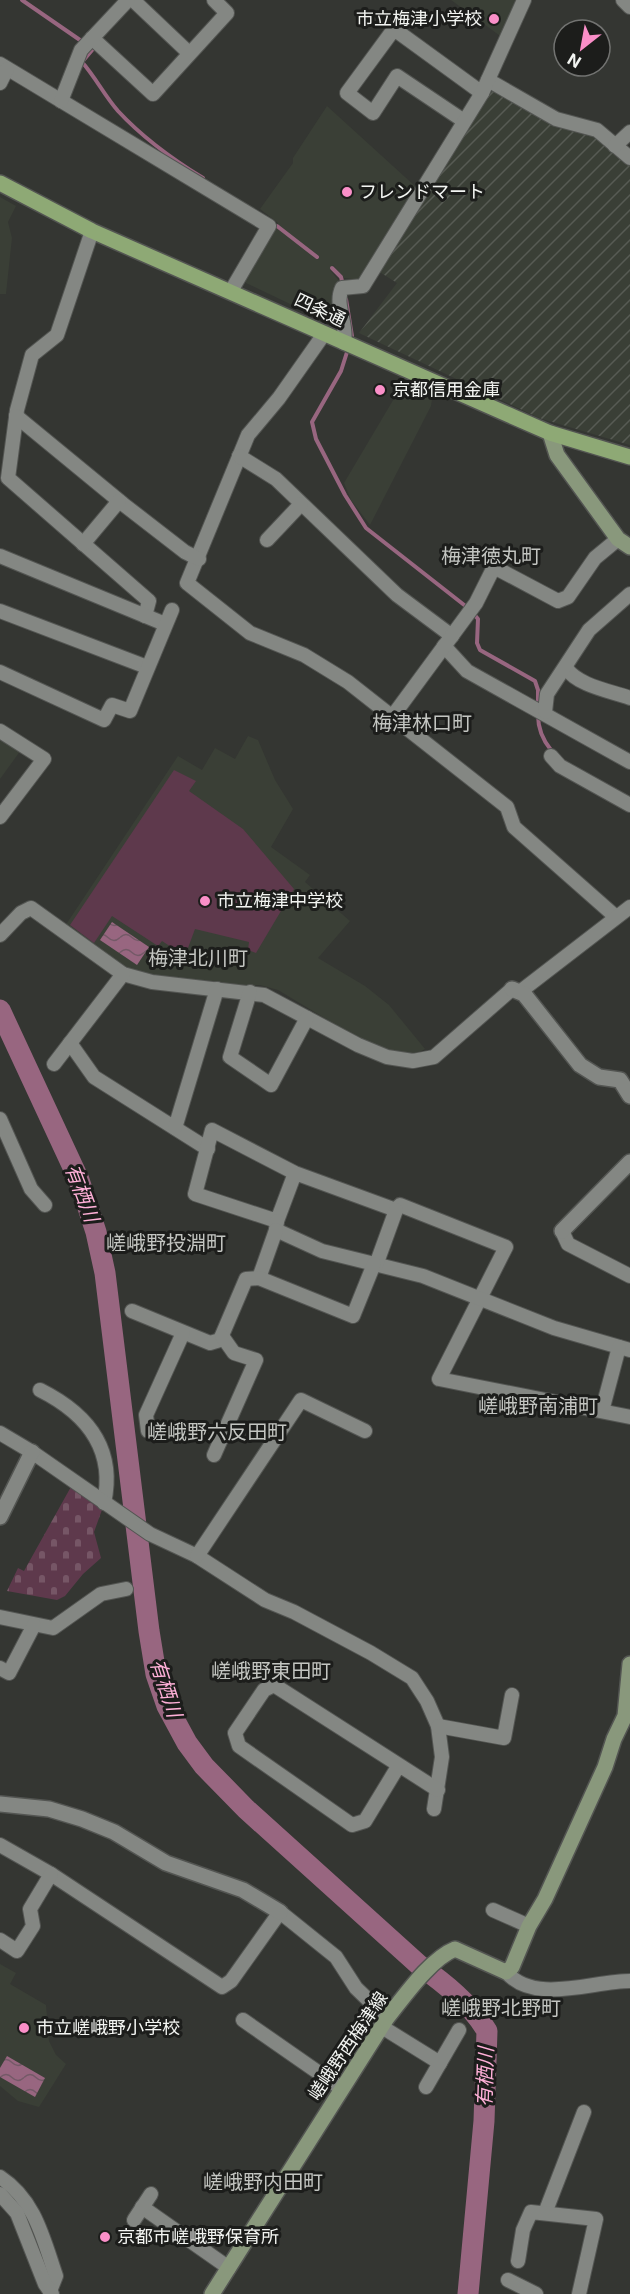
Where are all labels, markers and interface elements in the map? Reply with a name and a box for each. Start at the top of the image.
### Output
place label: 市立梅津小学校 [356,8,482,29]
marker: 市立梅津小学校 [487,12,501,26]
north arrow [552,18,612,78]
text: N [564,49,585,73]
place label: フレンドマート [359,181,485,202]
marker: フレンドマート [340,185,354,199]
street label: 四条通 [291,289,349,330]
place label: 京都信用金庫 [392,379,500,400]
marker: 京都信用金庫 [373,383,387,397]
district label: 梅津徳丸町 [441,544,541,568]
district label: 梅津林口町 [372,711,472,735]
place label: 市立梅津中学校 [217,890,343,911]
marker: 市立梅津中学校 [198,894,212,908]
district label: 梅津北川町 [148,946,248,970]
water label: 有栖川 [60,1161,105,1227]
district label: 嵯峨野投淵町 [106,1231,226,1255]
district label: 嵯峨野南浦町 [478,1394,598,1418]
district label: 嵯峨野六反田町 [147,1420,287,1444]
water label: 有栖川 [145,1656,187,1722]
district label: 嵯峨野東田町 [211,1659,331,1683]
street label: 嵯峨野西梅津線 [304,1988,392,2104]
district label: 嵯峨野北野町 [441,1996,561,2020]
place label: 市立嵯峨野小学校 [36,2017,180,2038]
marker: 市立嵯峨野小学校 [17,2021,31,2035]
water label: 有栖川 [472,2045,498,2107]
district label: 嵯峨野内田町 [203,2170,323,2194]
place label: 京都市嵯峨野保育所 [117,2226,279,2247]
marker: 京都市嵯峨野保育所 [98,2230,112,2244]

